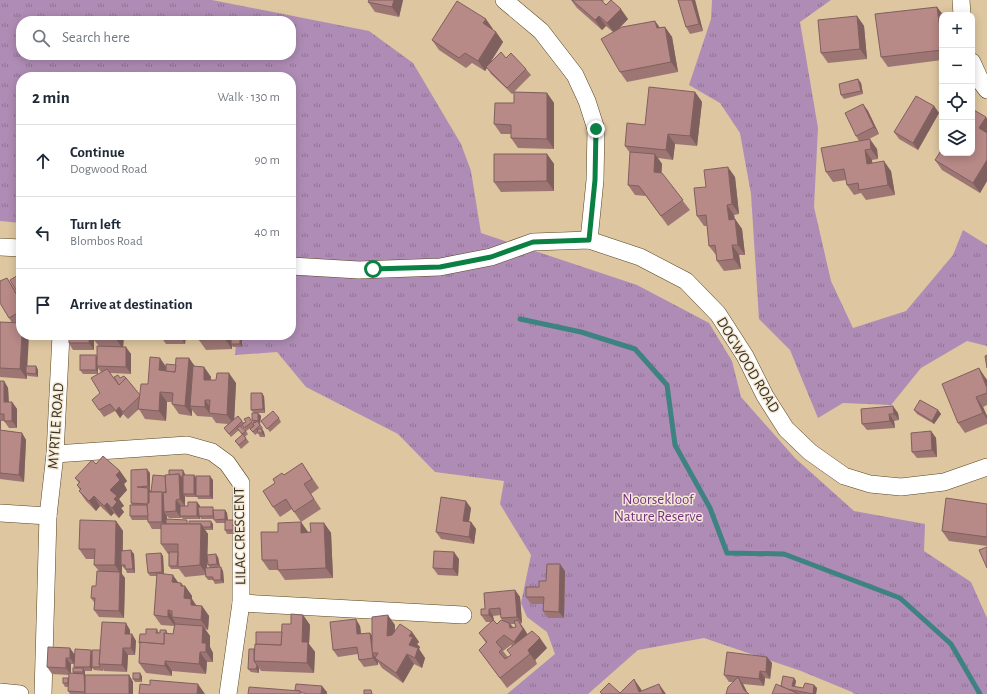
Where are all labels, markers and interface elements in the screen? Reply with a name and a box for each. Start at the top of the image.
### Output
map controls [939,12,975,156]
button: + [939,12,975,48]
search box [16,16,296,60]
icon: search [30,27,52,49]
text: Search here [62,30,130,45]
button: − [939,48,975,84]
button: locate [939,84,975,120]
text: 2 min [32,89,70,106]
text: Walk · 130 m [217,91,280,104]
route end [587,120,605,138]
button: layers [939,120,975,156]
text: Continue [70,145,125,160]
icon: ahead [32,150,54,172]
text: 90 m [254,154,280,167]
text: Dogwood Road [70,163,147,176]
text: Turn left [70,217,121,232]
icon: left [32,222,54,244]
text: 40 m [254,226,280,239]
text: Blombos Road [70,235,143,248]
route start [364,260,382,278]
icon: arrive [32,294,54,316]
text: Arrive at destination [70,297,193,312]
street label: DOGWOOD ROAD [714,315,783,416]
street label: MYRTLE ROAD [45,382,67,470]
street label: LILAC CRESCENT [232,486,248,585]
park label: Noorsekloof Nature Reserve [614,492,702,524]

